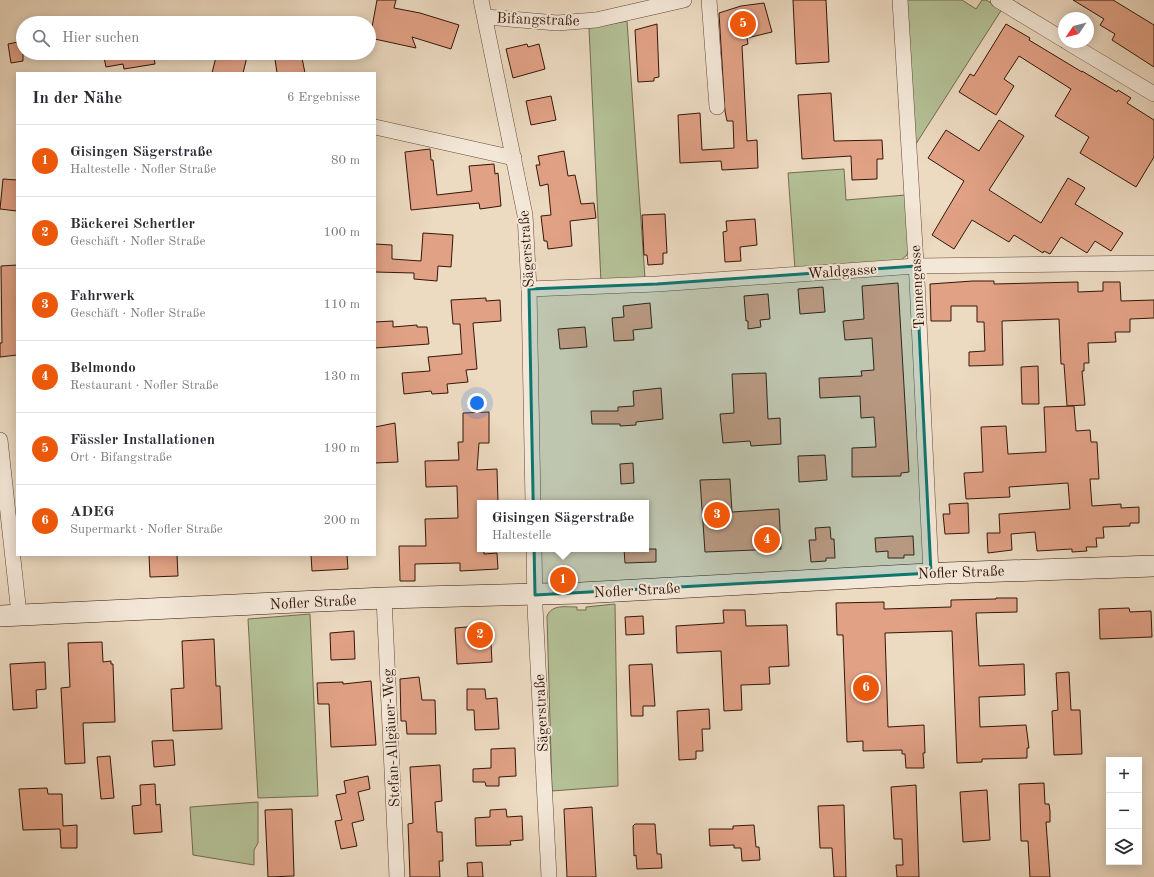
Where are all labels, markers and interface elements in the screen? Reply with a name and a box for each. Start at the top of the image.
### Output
pin: 5 [730,9,756,39]
street label: Bifangstraße [496,12,580,29]
north arrow [1058,12,1094,48]
search box [16,16,376,60]
icon: search [30,27,52,49]
text: Hier suchen [62,31,139,46]
text: In der Nähe [32,90,122,107]
text: 6 Ergebnisse [287,91,360,104]
text: Gisingen Sägerstraße [70,145,213,160]
text: 1 [41,154,49,167]
text: 80 m [331,154,360,167]
text: Haltestelle · Nofler Straße [70,163,216,176]
street label: Sägerstraße [517,209,538,288]
text: Bäckerei Schertler [70,217,195,232]
text: 2 [41,226,49,239]
text: 100 m [323,226,360,239]
text: Geschäft · Nofler Straße [70,235,205,248]
street label: Tannengasse [909,245,928,329]
street label: Waldgasse [807,263,877,282]
text: Fahrwerk [70,289,135,304]
text: 3 [41,298,49,311]
text: 110 m [323,298,360,311]
text: Geschäft · Nofler Straße [70,307,205,320]
text: Belmondo [70,361,136,376]
text: 4 [41,370,49,383]
text: 130 m [323,370,360,383]
text: Restaurant · Nofler Straße [70,379,219,392]
your location [467,393,487,413]
text: Fässler Installationen [70,433,215,448]
text: 5 [41,442,49,455]
text: 190 m [323,442,360,455]
text: Ort · Bifangstraße [70,451,172,464]
popup [477,500,649,552]
pin: 3 [704,500,730,530]
text: ADEG [70,505,114,520]
text: Gisingen Sägerstraße [492,511,634,526]
text: 6 [41,514,49,527]
text: 200 m [323,514,360,527]
text: Supermarkt · Nofler Straße [70,523,223,536]
pin: 4 [754,525,780,555]
text: Haltestelle [492,529,552,542]
street label: Nofler Straße [917,564,1005,583]
pin: 1 [550,565,576,595]
street label: Nofler Straße [593,582,681,601]
street label: Nofler Straße [269,594,357,613]
pin: 2 [467,620,493,650]
street label: Stefan-Allgäuer-Weg [381,668,404,808]
pin: 6 [853,673,879,703]
street label: Sägerstraße [533,674,552,752]
map controls [1106,757,1142,865]
button: + [1106,757,1142,793]
button: − [1106,793,1142,829]
button: layers [1106,829,1142,865]

